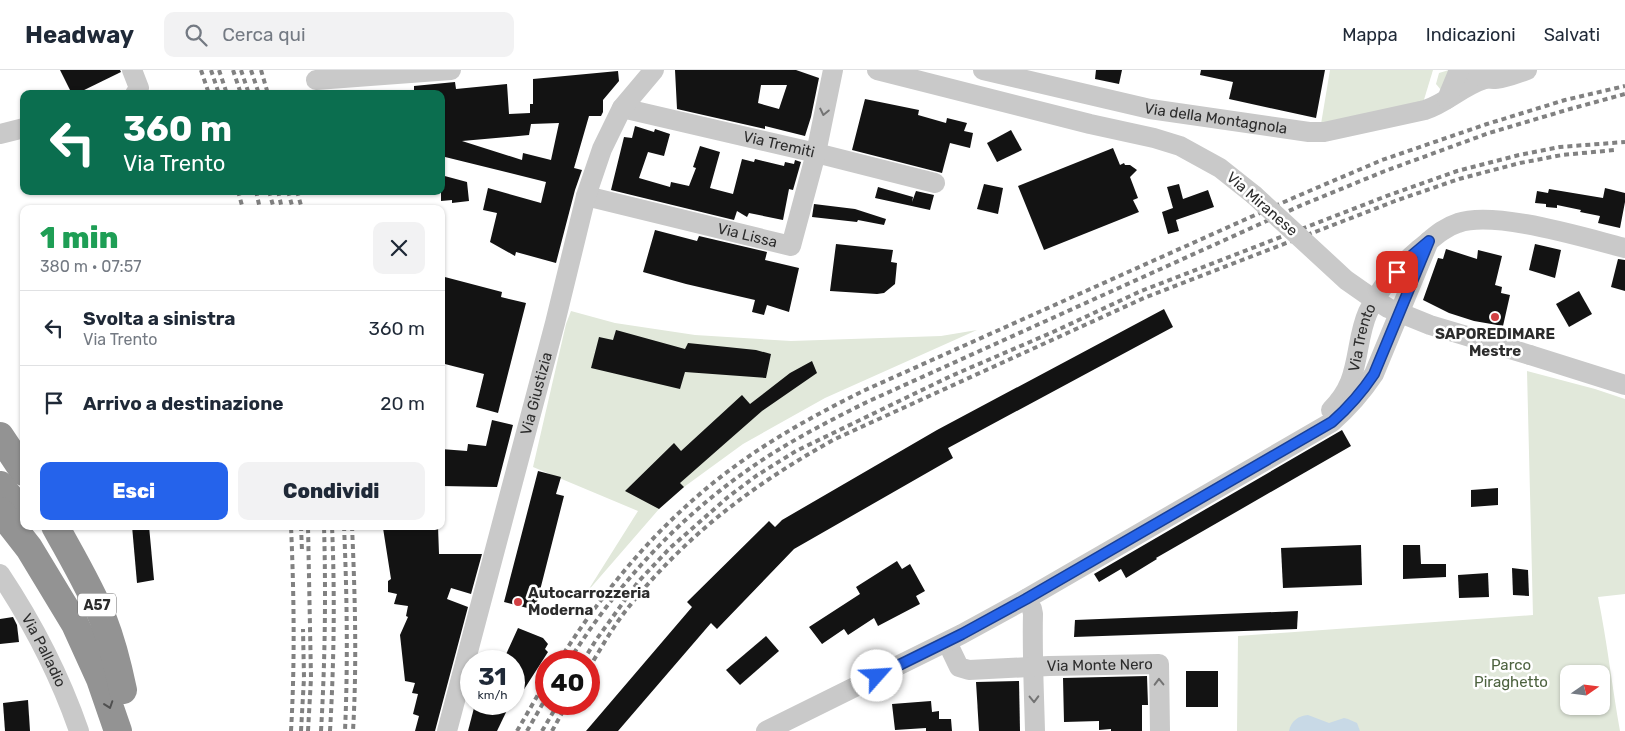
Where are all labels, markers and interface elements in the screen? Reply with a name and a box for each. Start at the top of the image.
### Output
search box [164,12,514,57]
text: Headway [25,21,134,49]
icon: search [182,21,210,49]
text: Cerca qui [222,23,306,46]
text: Mappa [1342,24,1398,46]
text: Indicazioni [1426,24,1516,46]
text: Salvati [1544,24,1600,46]
street label: Via della Montagnola [1142,99,1289,138]
one-way arrow [819,107,830,116]
text: 360 m [123,108,232,150]
icon: left [40,110,105,175]
street label: Via Tremiti [741,127,816,161]
text: Via Trento [123,150,225,177]
street label: Via Miranese [1223,168,1301,240]
street label: Via Lissa [715,219,779,251]
text: 1 min [40,220,118,256]
button: close [373,222,425,274]
pin [1376,251,1418,293]
text: 380 m · 07:57 [40,257,141,276]
icon: arrive [1383,258,1411,286]
street label: Via Trento [1345,300,1380,374]
text: Svolta a sinistra [83,307,236,330]
marker: SAPOREDIMARE Mestre [1489,311,1501,323]
icon: left [40,314,68,342]
text: 360 m [369,317,425,340]
place label: SAPOREDIMARE Mestre [1435,325,1555,360]
text: Via Trento [83,330,158,349]
street label: Via Giustizia [517,350,556,437]
icon: arrive [40,389,68,417]
text: Arrivo a destinazione [83,392,284,415]
text: 20 m [380,392,425,415]
button: Esci [40,462,228,520]
button: Condividi [238,462,425,520]
place label: Autocarrozzeria Moderna [528,584,650,619]
road number: A57 [78,594,116,616]
marker: Autocarrozzeria Moderna [512,596,524,608]
street label: Via Palladio [18,610,70,690]
position arrow [850,649,902,701]
speed limit sign: 40 [535,650,600,715]
street label: Via Monte Nero [1047,655,1153,675]
park label: Parco Piraghetto [1474,656,1548,691]
text: 31 [478,662,507,691]
north arrow [1560,665,1610,715]
map controls [1560,665,1610,715]
one-way arrow [1154,678,1164,686]
text: km/h [478,688,507,702]
one-way arrow [1029,696,1039,703]
one-way arrow [103,700,113,709]

